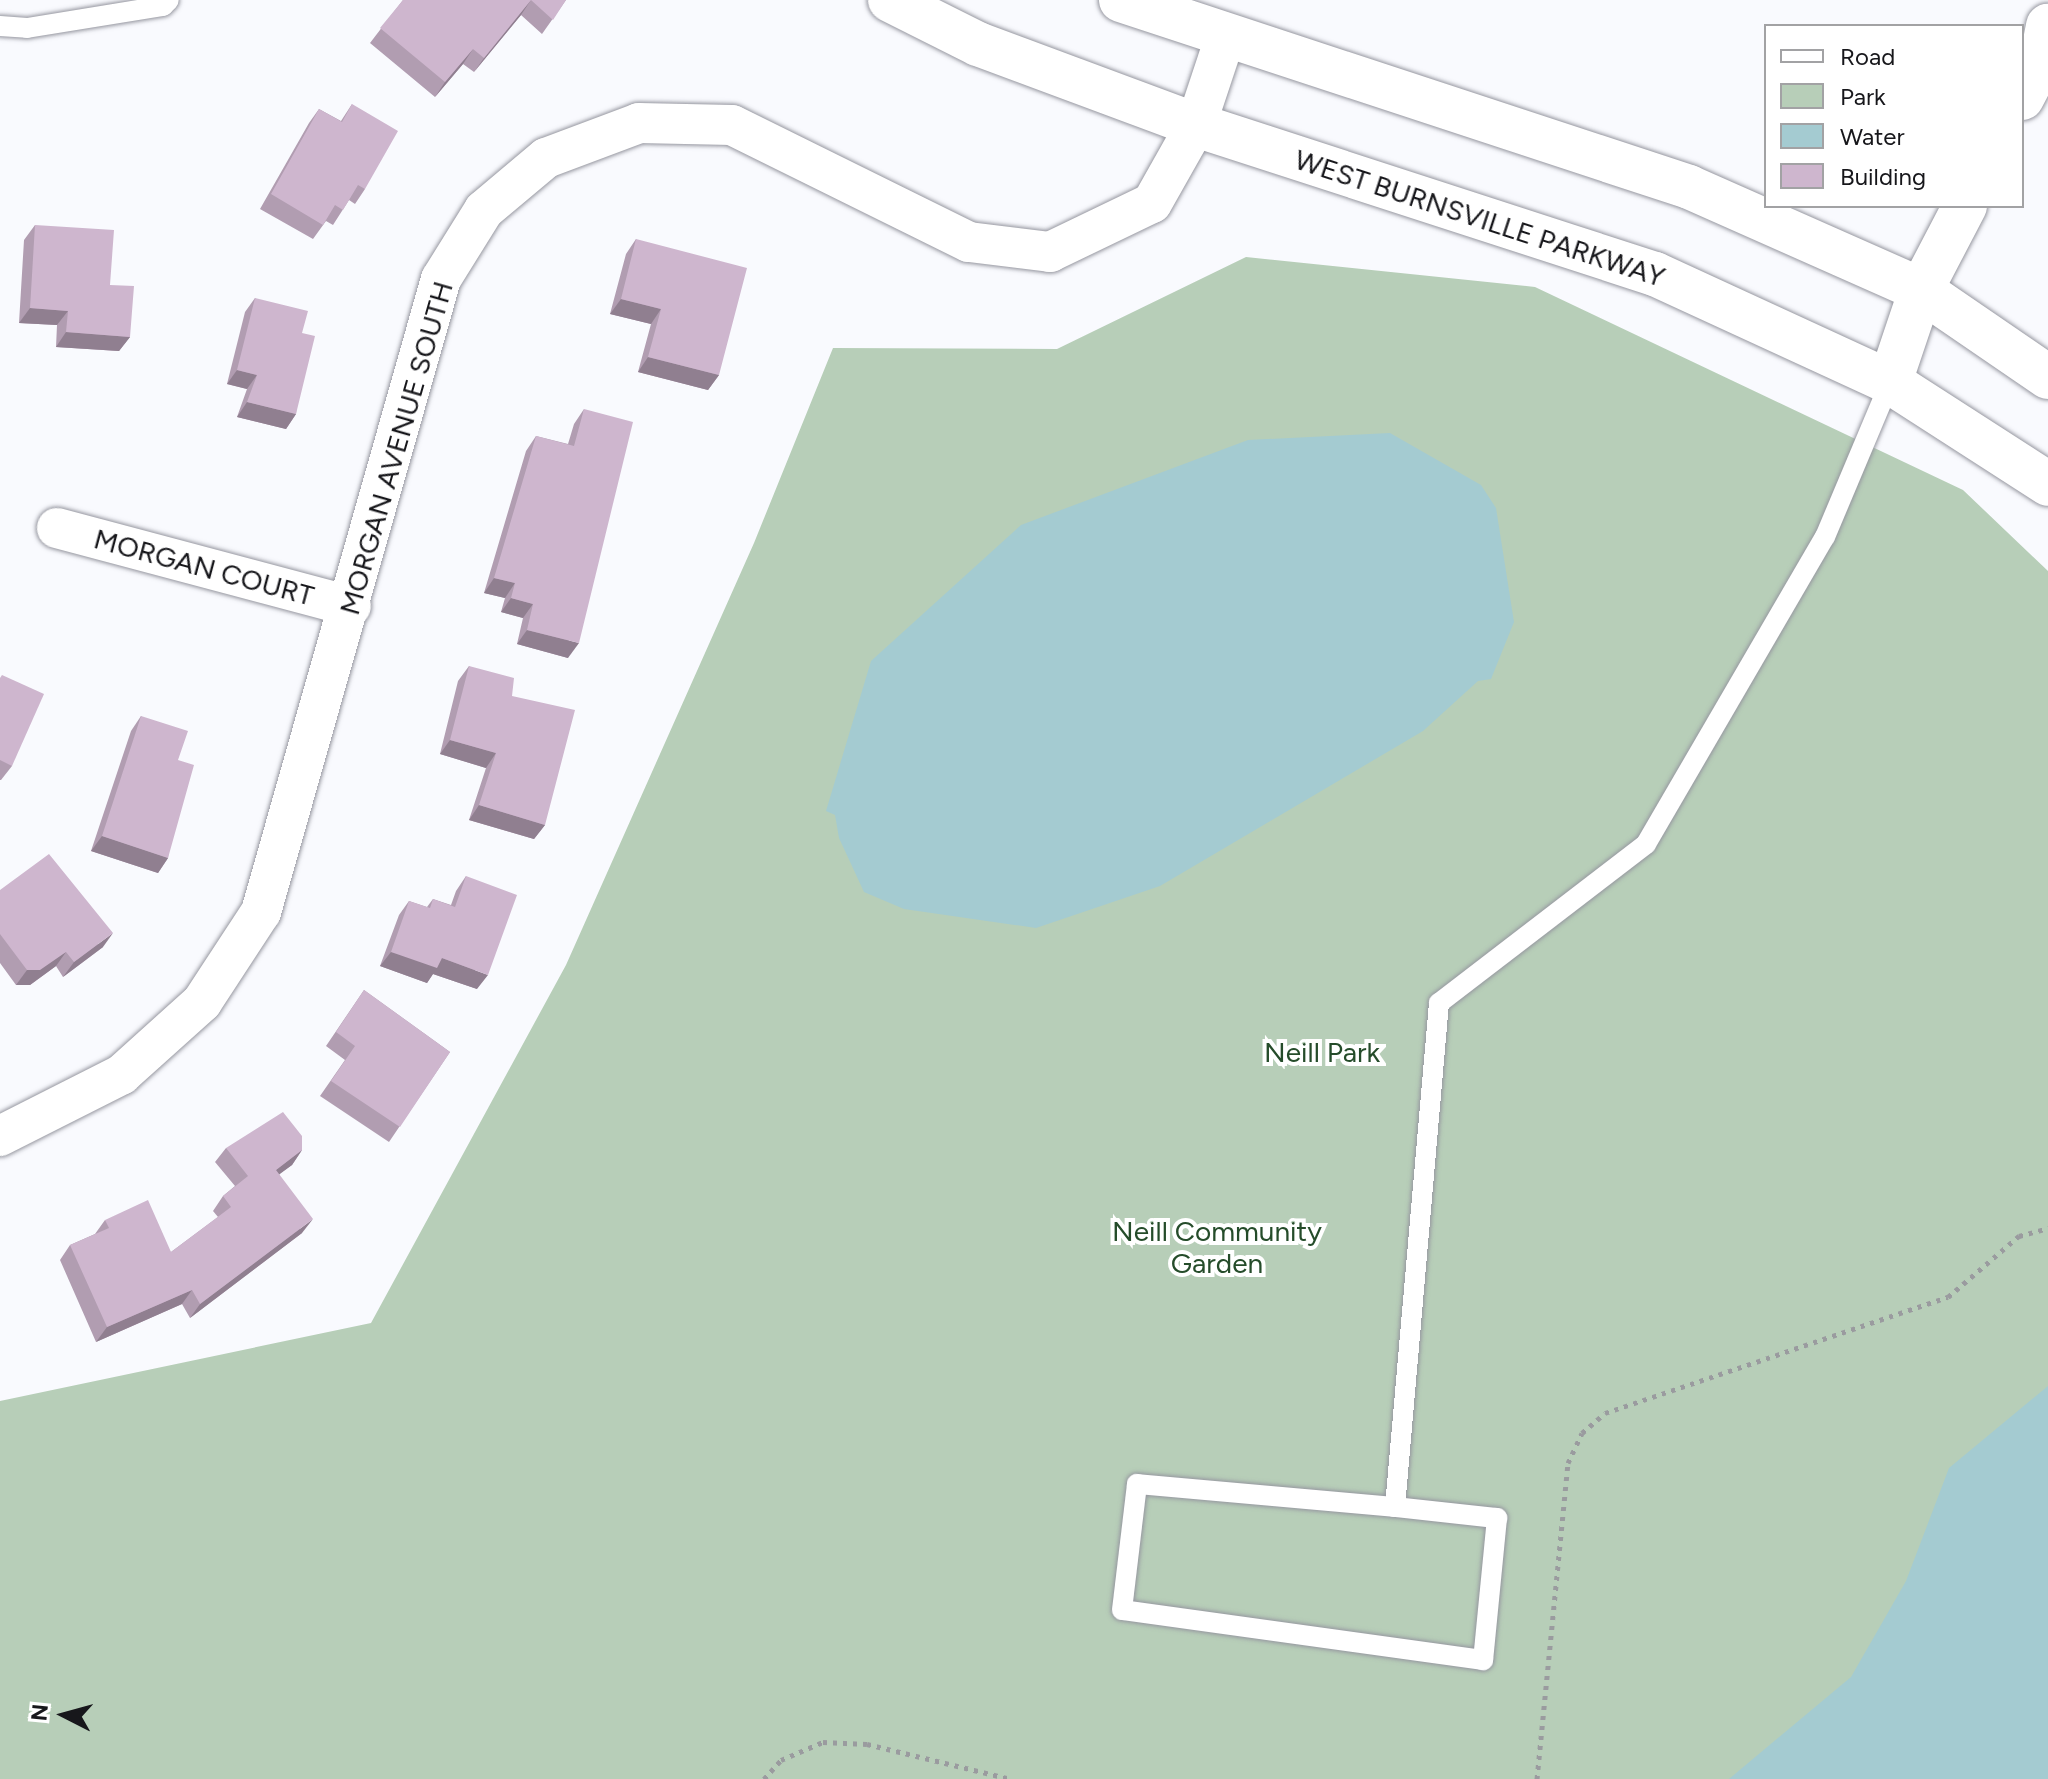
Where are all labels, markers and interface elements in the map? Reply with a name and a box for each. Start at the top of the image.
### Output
legend [1764,24,2024,208]
text: Road [1840,42,1895,71]
text: Park [1840,82,1886,111]
text: Water [1840,122,1905,151]
street label: WEST BURNSVILLE PARKWAY [1291,142,1669,294]
text: Building [1840,162,1926,191]
street label: MORGAN AVENUE SOUTH [332,277,460,619]
street label: MORGAN COURT [90,522,318,612]
park label: Neill Park [1264,1035,1380,1069]
park label: Neill Community Garden [1112,1214,1322,1280]
north arrow [24,1675,104,1755]
text: N [25,1703,54,1722]

